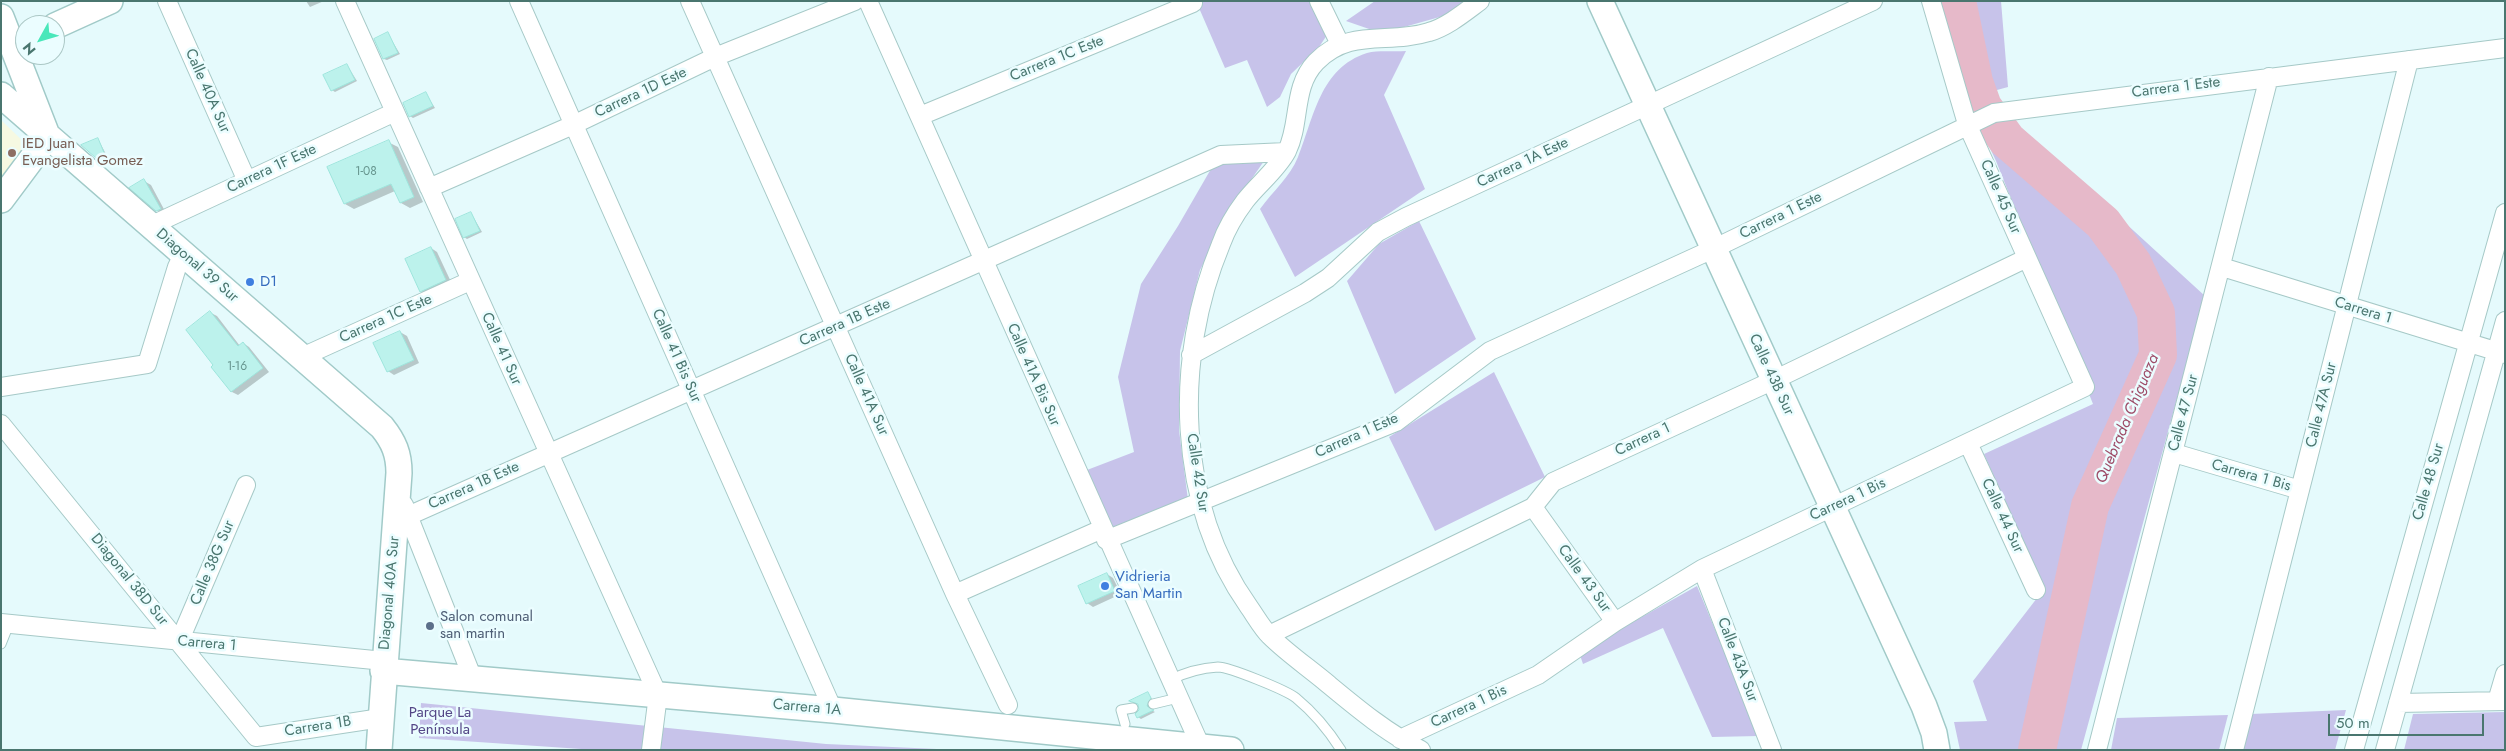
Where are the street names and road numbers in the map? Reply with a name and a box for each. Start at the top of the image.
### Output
street label: Carrera 1C Este [1008,32,1106,86]
street label: Calle 40A Sur [180,46,234,136]
street label: Carrera 1D Este [592,64,690,122]
street label: Carrera 1 Este [2131,74,2221,102]
street label: Carrera 1A Este [1474,134,1572,192]
street label: Carrera 1F Este [224,140,320,198]
street label: Calle 45 Sur [1976,157,2024,237]
street label: Carrera 1 Este [1737,188,1825,244]
street label: Diagonal 39 Sur [152,225,242,307]
street label: Carrera 1C Este [337,291,435,347]
street label: Carrera 1 [2332,294,2394,328]
street label: Carrera 1B Este [797,295,893,351]
street label: Calle 41 Bis Sur [647,306,705,406]
street label: Calle 41 Sur [477,310,525,388]
street label: Calle 41A Bis Sur [1002,321,1064,429]
street label: Calle 43B Sur [1744,331,1798,419]
street label: Calle 41A Sur [840,351,892,439]
street label: Calle 47A Sur [2303,360,2341,450]
street label: Calle 47 Sur [2165,373,2203,453]
street label: Carrera 1 Este [1313,410,1401,462]
street label: Carrera 1 [1613,419,1673,461]
street label: Calle 42 Sur [1182,432,1212,514]
street label: Calle 48 Sur [2409,441,2449,523]
street label: Carrera 1 Bis [2209,456,2293,496]
street label: Carrera 1B Este [426,458,522,514]
street label: Carrera 1 Bis [1807,475,1889,525]
street label: Calle 44 Sur [1977,476,2027,556]
street label: Calle 38G Sur [187,518,239,608]
street label: Diagonal 38D Sur [86,530,172,630]
street label: Diagonal 40A Sur [376,535,404,651]
street label: Calle 43 Sur [1553,542,1615,616]
street label: Calle 43A Sur [1713,615,1761,705]
street label: Carrera 1 [177,632,237,656]
street label: Carrera 1 Bis [1428,682,1510,732]
street label: Carrera 1A [772,696,842,720]
street label: Carrera 1B [283,713,353,741]

